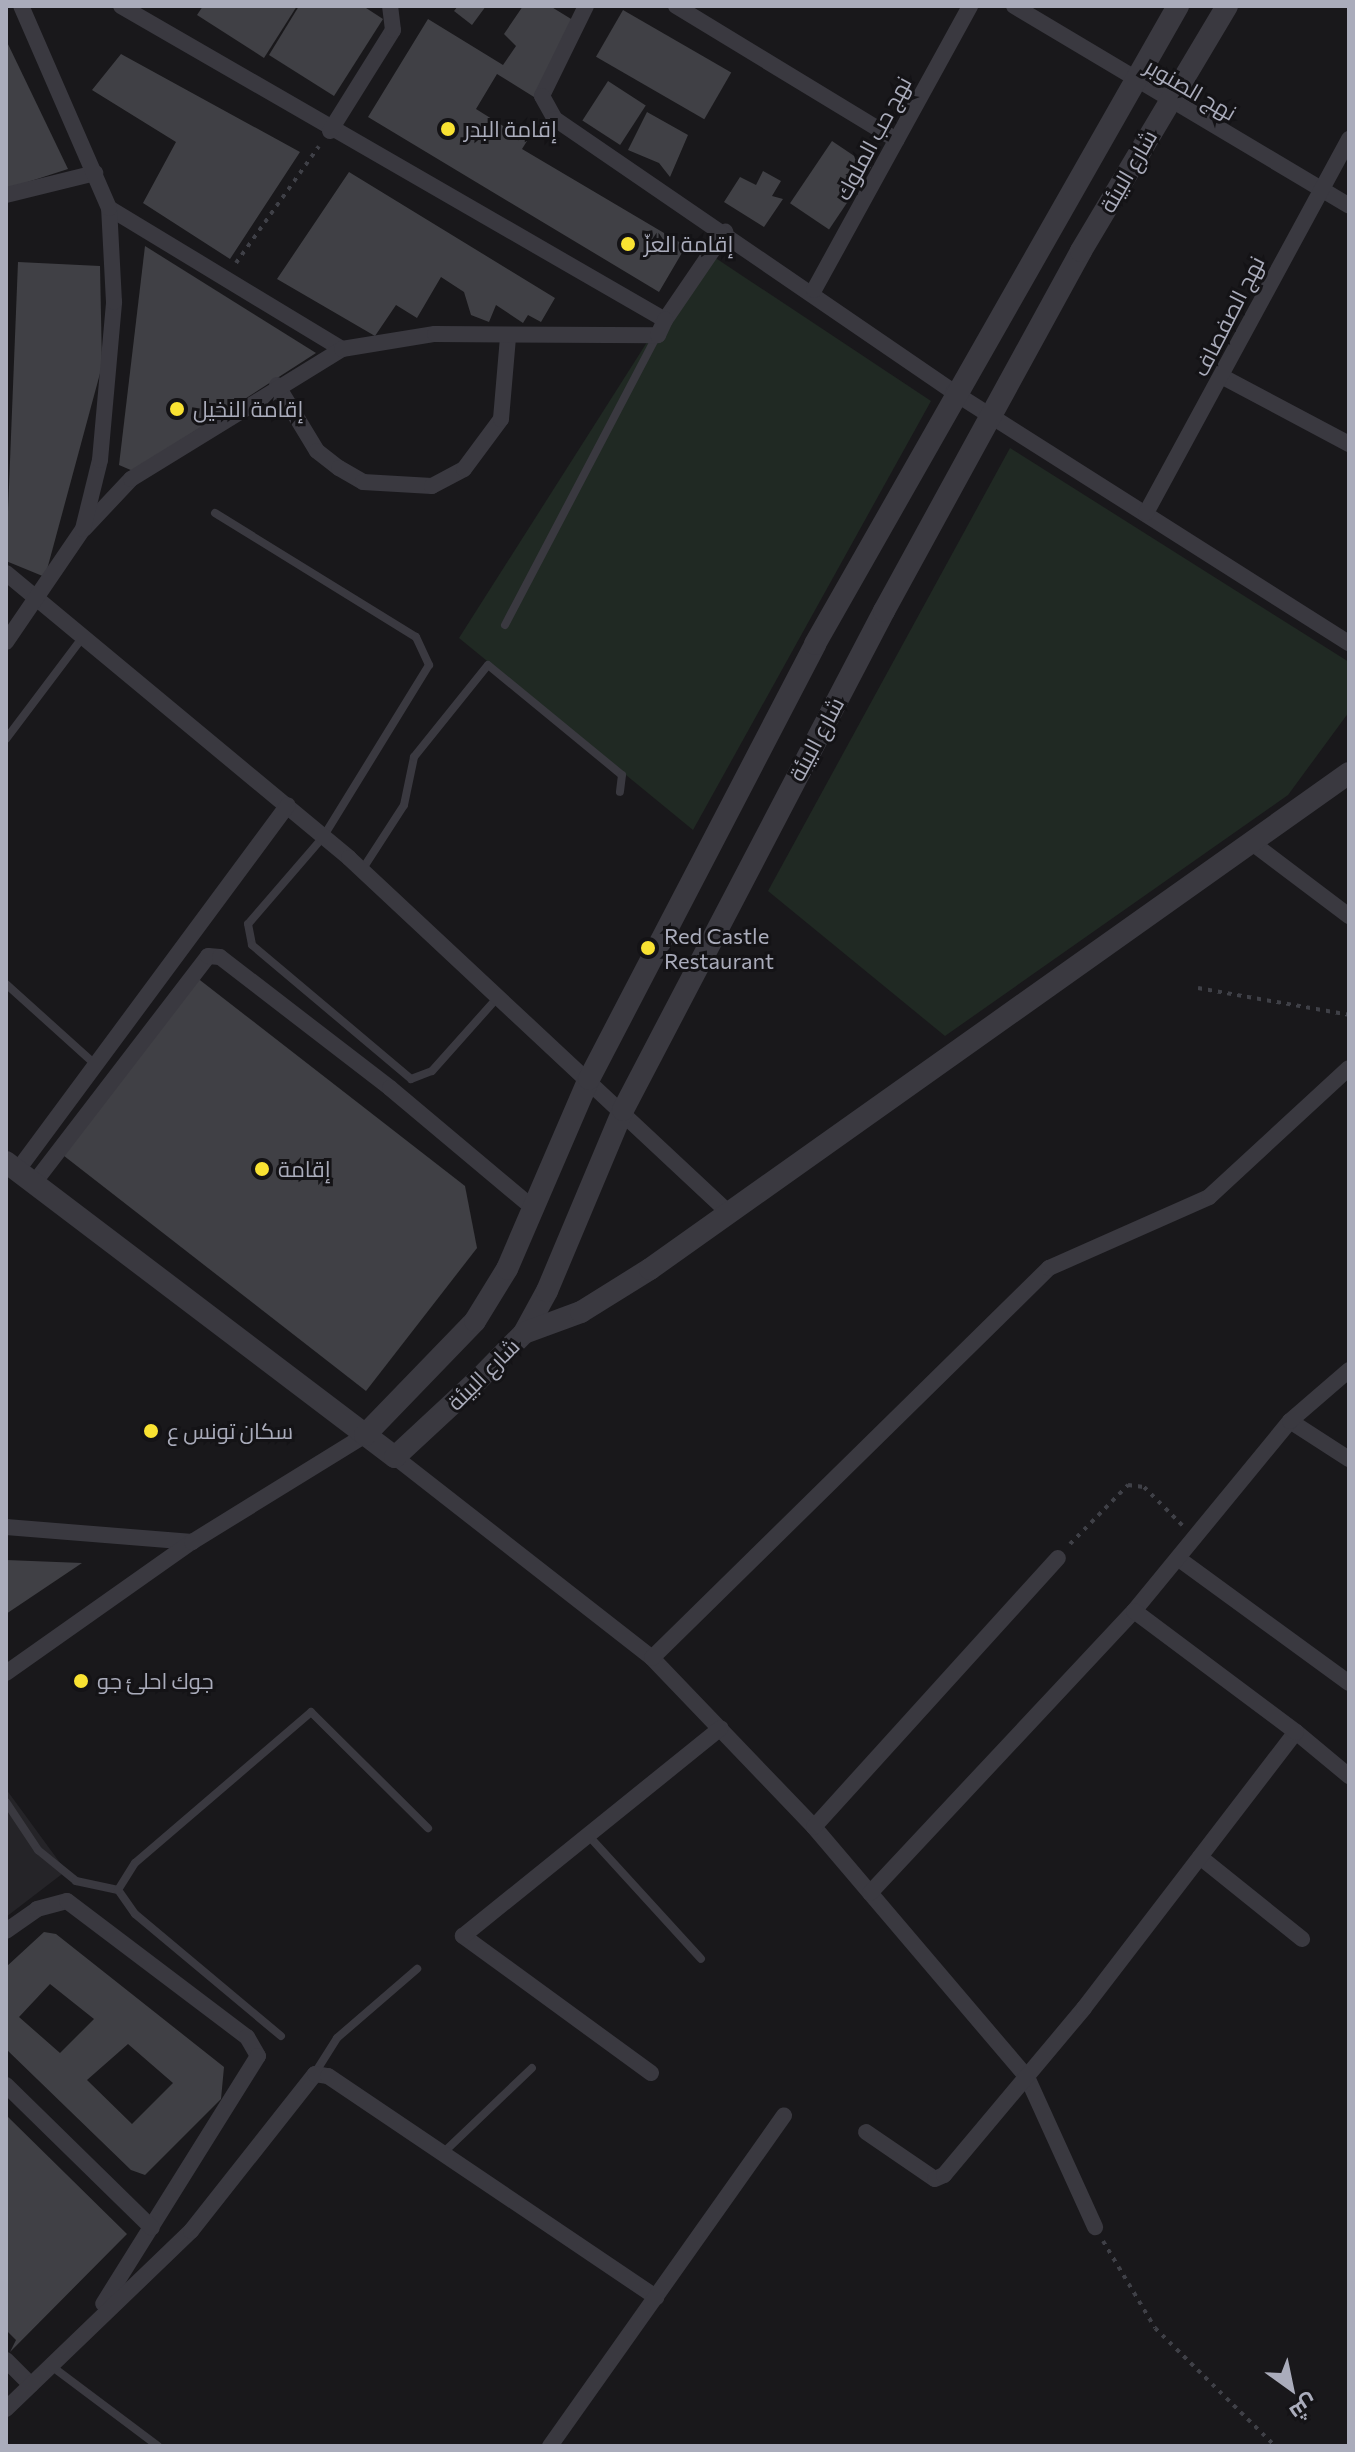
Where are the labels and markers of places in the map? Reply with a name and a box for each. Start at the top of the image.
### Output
place label: إقامة البدر [464,116,557,142]
marker: إقامة البدر [439,120,457,138]
place label: إقامة العزّ [644,231,733,257]
marker: إقامة العزّ [619,235,637,253]
place label: إقامة النخيل [193,396,303,422]
marker: إقامة النخيل [168,400,186,418]
place label: Red Castle Restaurant [664,922,774,974]
marker: Red Castle Restaurant [639,939,657,957]
place label: إقامة [278,1156,331,1182]
marker: إقامة [253,1160,271,1178]
place label: سكان تونس ع [167,1418,293,1444]
marker: سكان تونس ع [142,1422,160,1440]
place label: جوك احلئ جو [97,1668,214,1694]
marker: جوك احلئ جو [72,1672,90,1690]

